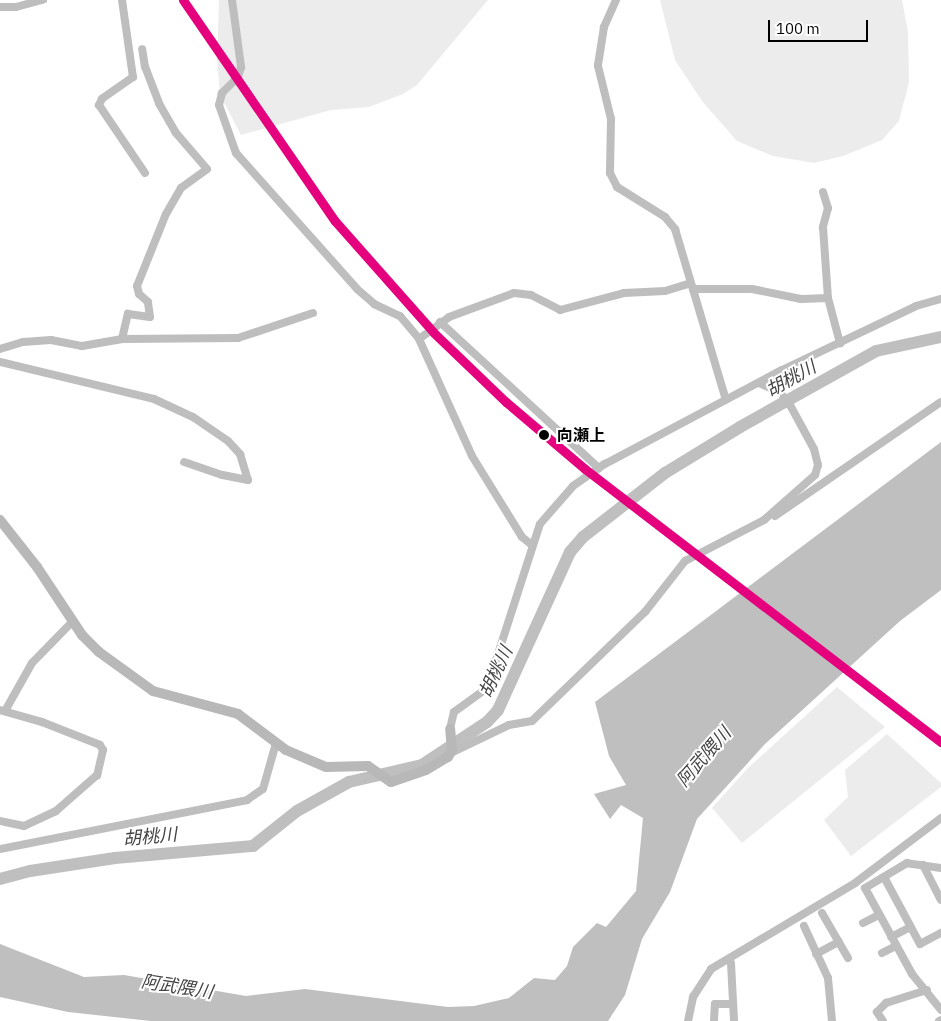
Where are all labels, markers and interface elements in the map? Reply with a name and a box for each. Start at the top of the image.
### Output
scale bar [771,10,871,42]
text: 100 m [776,19,820,38]
water label: 胡桃川 [762,356,820,402]
place label: 向瀬上 [557,425,605,445]
marker: 向瀬上 [535,426,553,444]
water label: 胡桃川 [475,643,517,701]
water label: 阿武隈川 [672,723,736,791]
water label: 胡桃川 [122,824,178,850]
water label: 阿武隈川 [140,971,214,1003]

